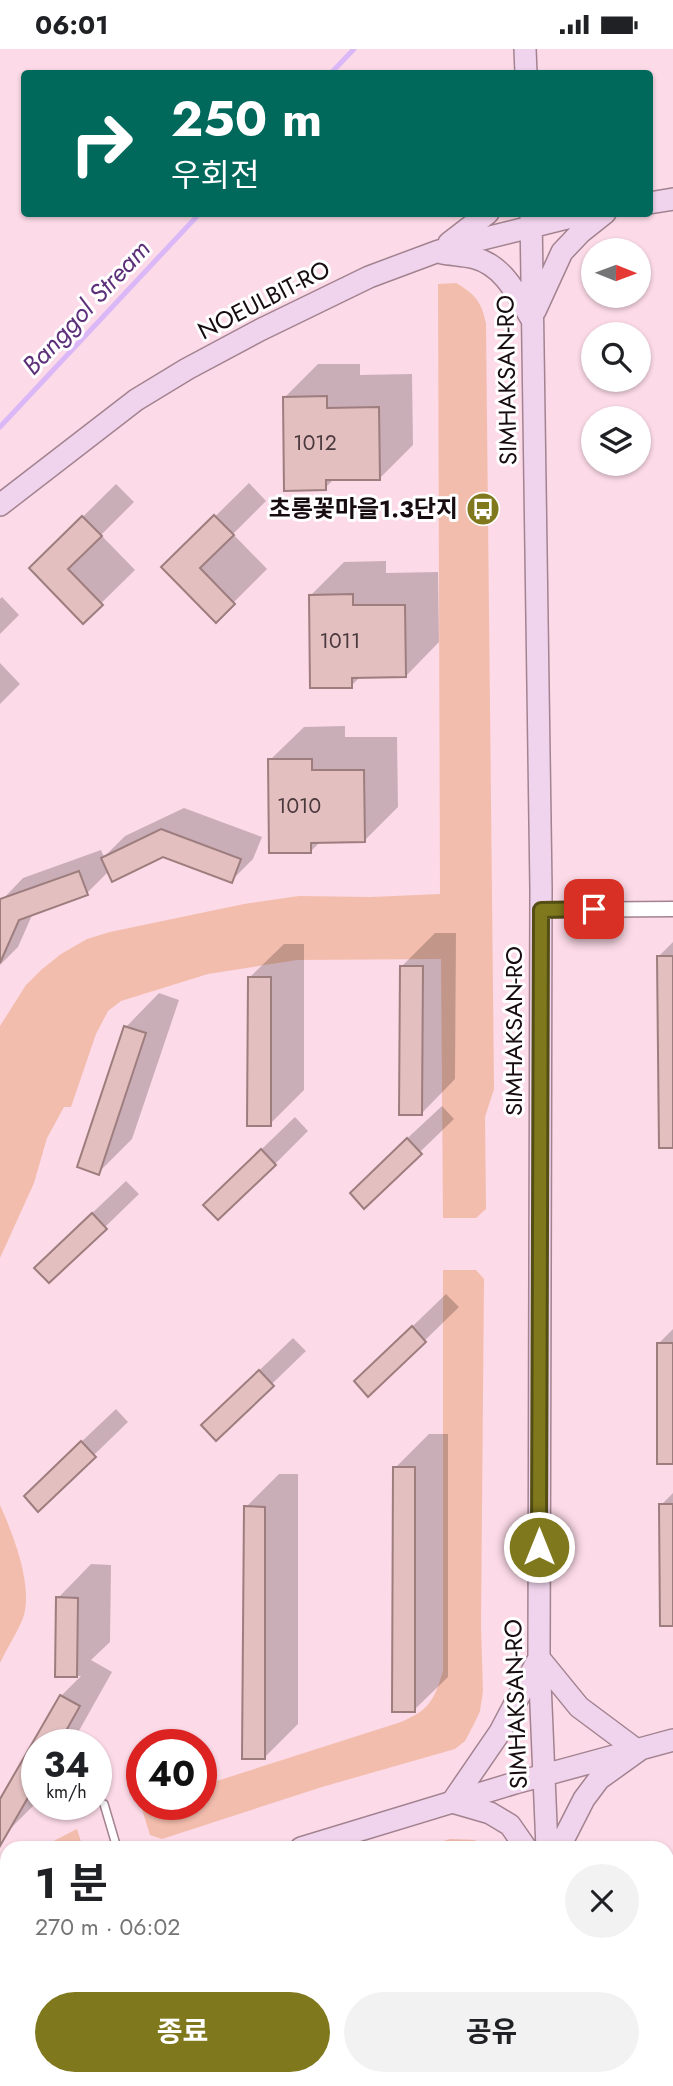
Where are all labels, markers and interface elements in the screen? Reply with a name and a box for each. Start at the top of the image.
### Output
text: 06:01 [35,6,108,44]
text: 250 m [171,84,322,154]
icon: right [56,98,147,189]
text: 우회전 [171,152,259,198]
water label: Banggol Stream [13,231,159,383]
north arrow [581,238,651,308]
map controls [581,238,651,476]
street label: NOEULBIT-RO [191,251,336,348]
street label: SIMHAKSAN-RO [488,295,525,465]
button: search [581,322,651,392]
button: layers [581,406,651,476]
house number: 1012 [293,428,337,458]
bus stop icon: 초롱꽃마을1.3단지 [464,490,502,528]
place label: 초롱꽃마을1.3단지 [269,491,458,526]
house number: 1011 [320,626,360,656]
house number: 1010 [277,791,321,821]
pin [564,879,624,939]
icon: arrive [575,890,613,928]
street label: SIMHAKSAN-RO [496,946,531,1116]
position arrow [502,1510,576,1584]
street label: SIMHAKSAN-RO [495,1618,536,1790]
speed limit sign: 40 [126,1729,217,1820]
text: 34 [43,1740,90,1790]
text: km/h [46,1779,87,1805]
text: 1 분 [35,1853,108,1914]
button: close [565,1864,639,1938]
text: 270 m · 06:02 [35,1910,180,1944]
button: 종료 [35,1992,330,2072]
button: 공유 [344,1992,639,2072]

